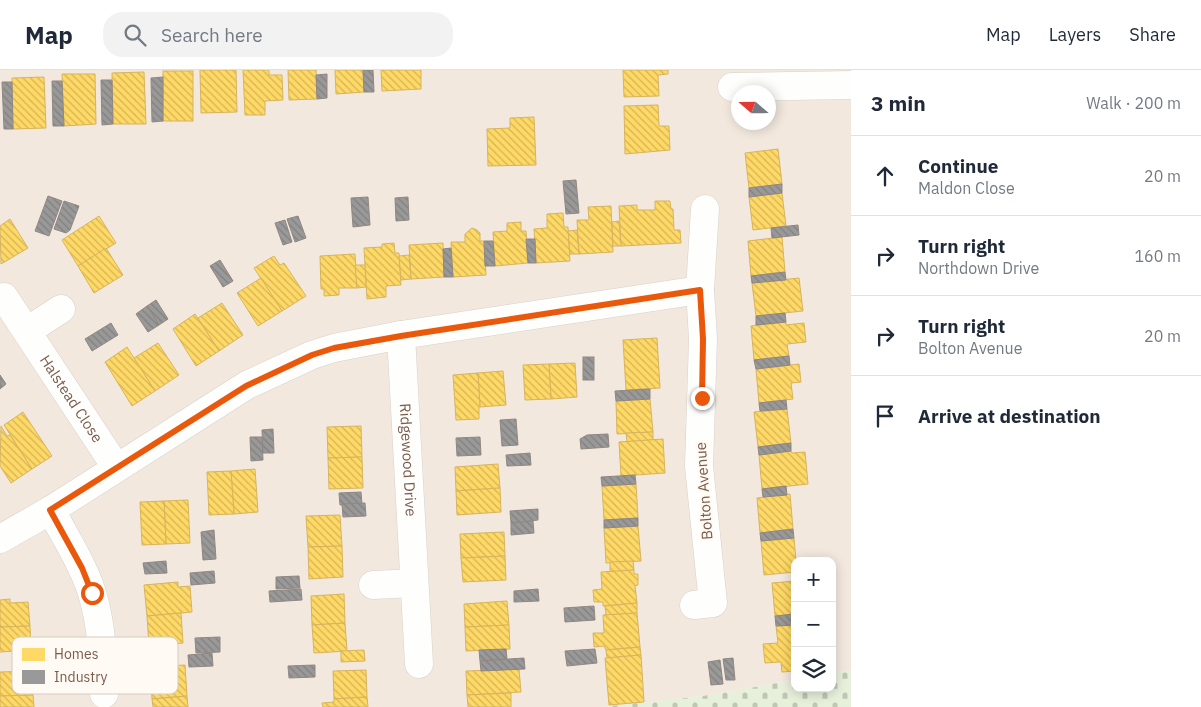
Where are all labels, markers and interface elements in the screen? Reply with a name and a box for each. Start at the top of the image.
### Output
search box [103,12,453,57]
text: Map [25,19,73,51]
icon: search [121,21,149,49]
text: Search here [161,23,263,47]
text: Map [986,23,1021,46]
text: Layers [1049,23,1101,46]
text: Share [1129,23,1176,46]
north arrow [731,85,776,130]
text: 3 min [871,89,926,117]
text: Walk · 200 m [1086,93,1181,113]
text: Continue [918,154,998,178]
icon: ahead [871,162,899,190]
text: 20 m [1144,166,1181,186]
text: Maldon Close [918,178,1015,198]
text: Turn right [918,234,1005,258]
icon: right [871,242,899,270]
text: 160 m [1134,246,1181,266]
text: Northdown Drive [918,258,1039,278]
text: Turn right [918,314,1005,338]
icon: right [871,322,899,350]
text: 20 m [1144,326,1181,346]
text: Bolton Avenue [918,338,1022,358]
street label: Halstead Close [36,351,107,446]
route end [691,387,714,410]
icon: arrive [871,402,899,430]
street label: Ridgewood Drive [396,403,421,517]
text: Arrive at destination [918,404,1101,428]
street label: Bolton Avenue [691,442,716,541]
map controls [791,557,836,692]
button: + [791,557,836,602]
route start [81,582,104,605]
button: − [791,602,836,647]
legend [12,637,178,694]
text: Homes [54,645,99,663]
button: layers [791,647,836,692]
text: Industry [54,668,108,686]

